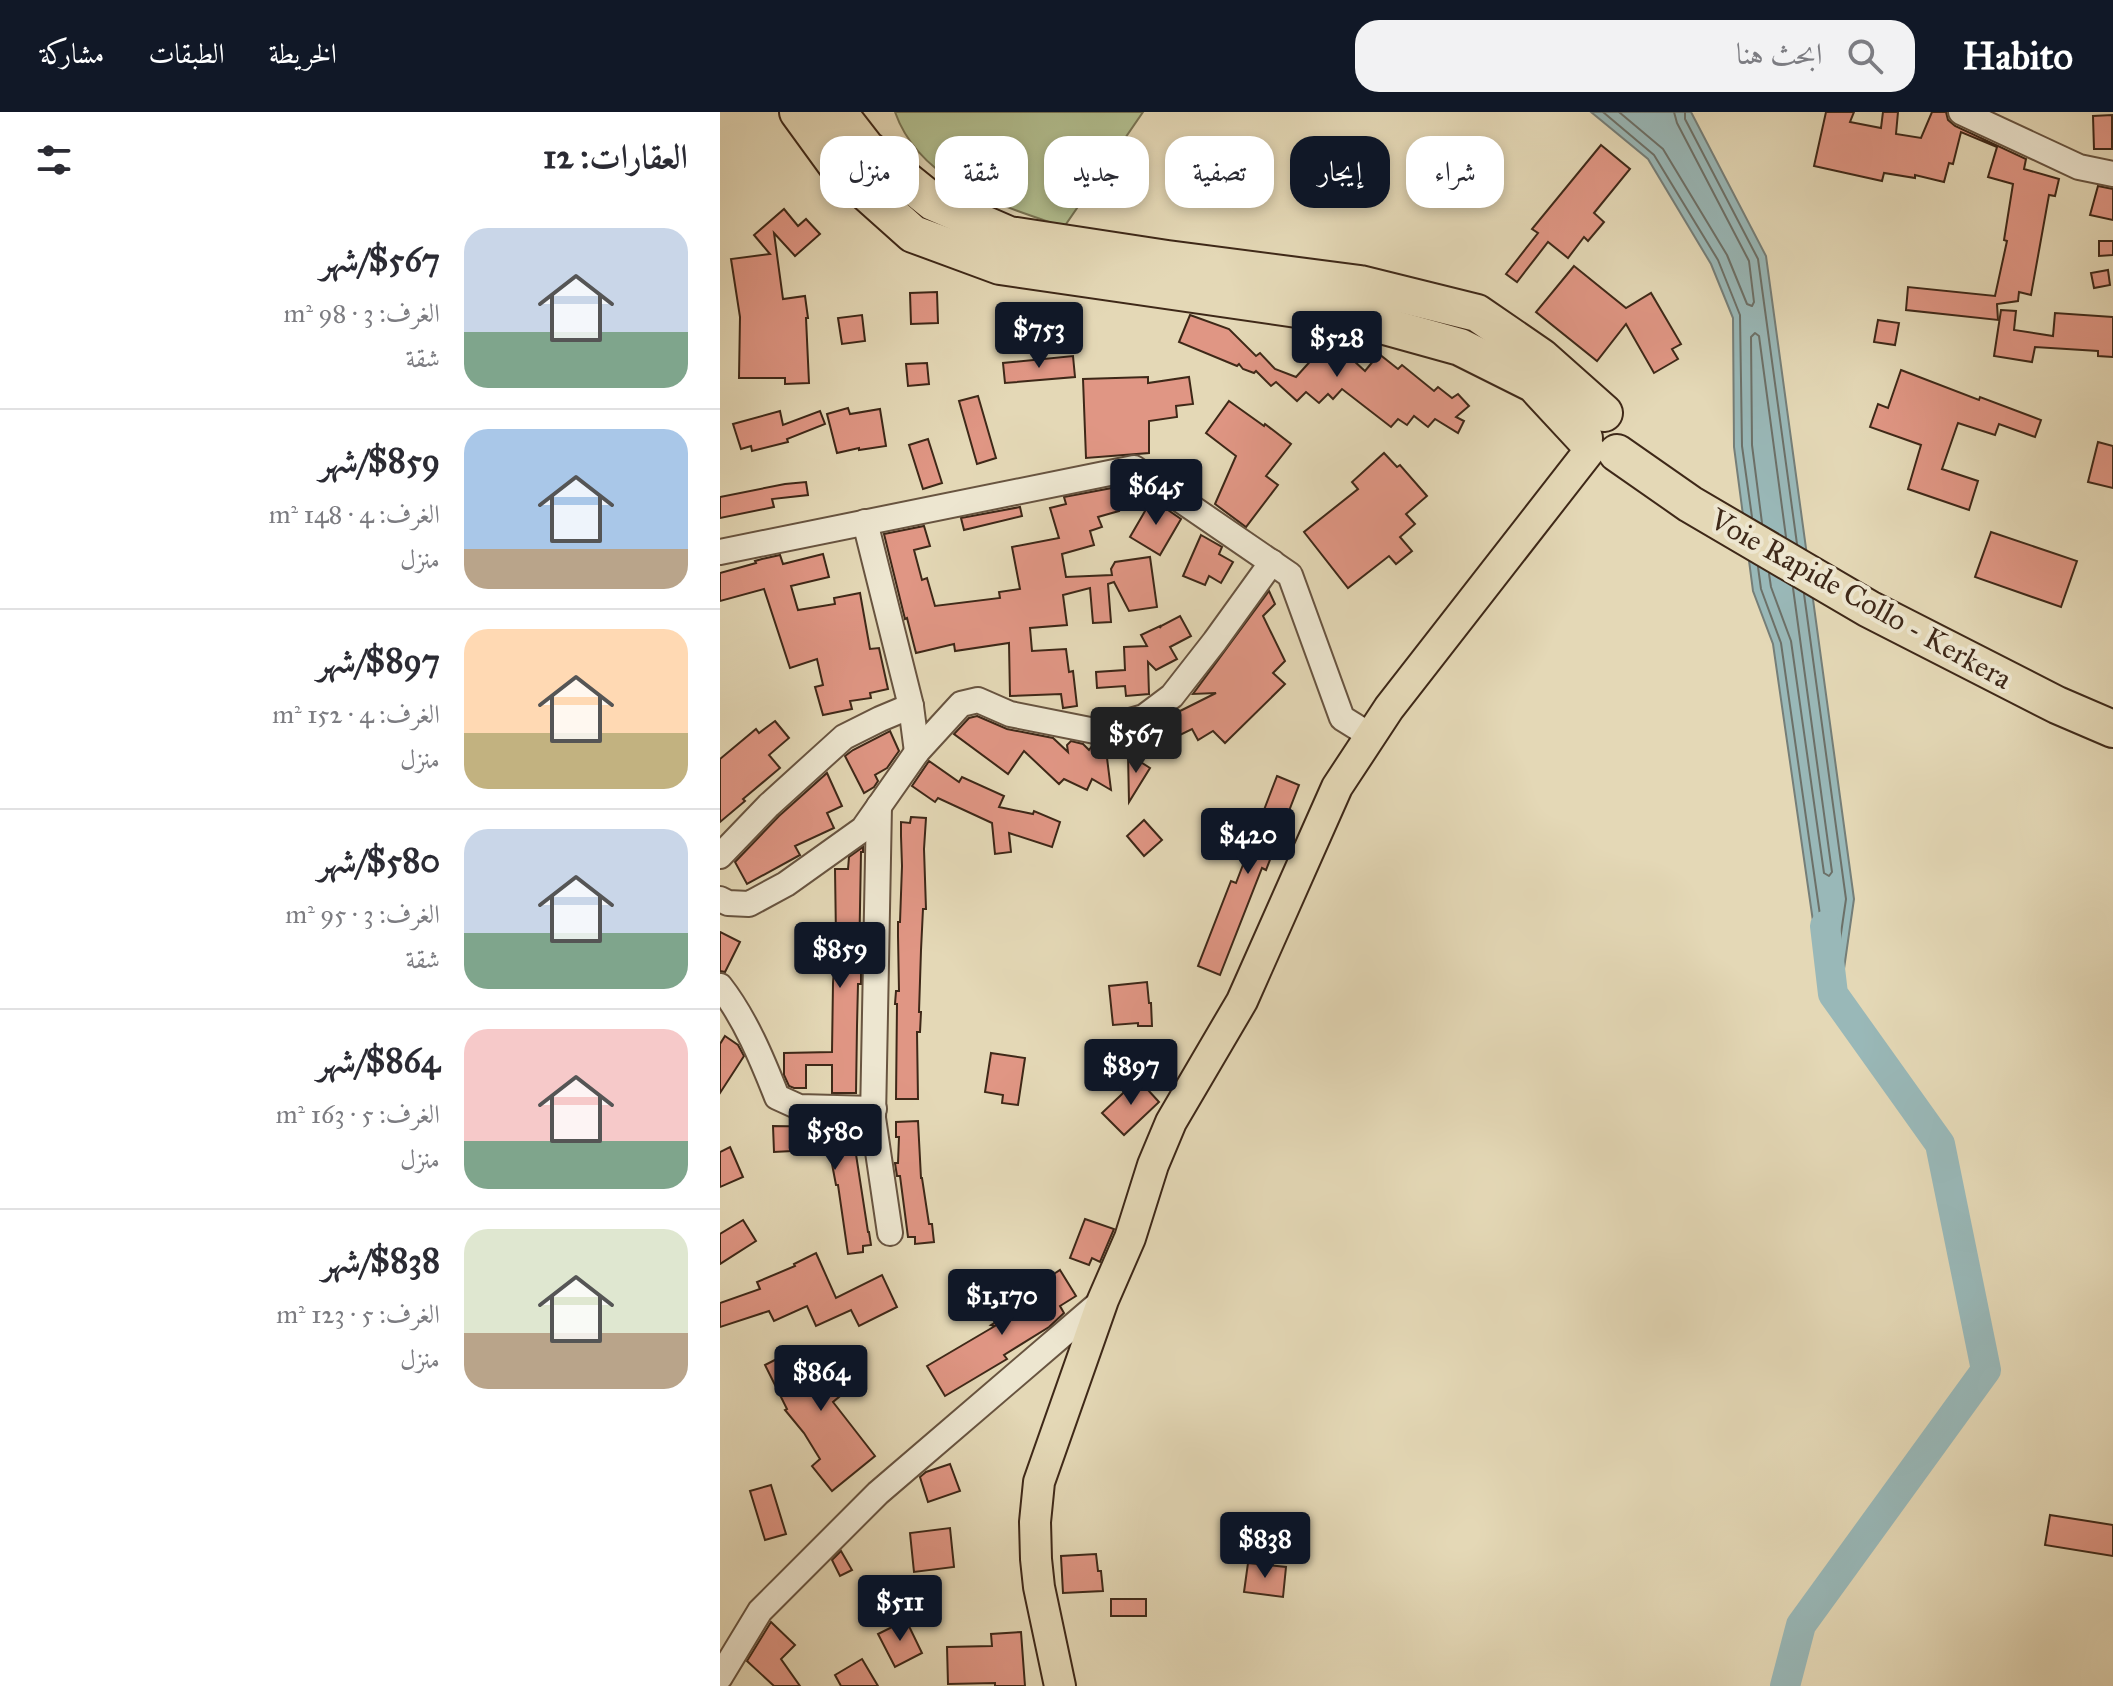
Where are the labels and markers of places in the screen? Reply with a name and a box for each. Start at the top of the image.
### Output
pin: $753 [992,302,1086,370]
pin: $528 [1290,311,1384,379]
pin: $645 [1109,459,1203,527]
pin: $567 [1089,707,1183,775]
pin: $420 [1201,808,1295,876]
pin: $859 [793,922,887,990]
pin: $897 [1084,1039,1178,1107]
pin: $580 [788,1104,882,1172]
pin: $1,170 [937,1269,1067,1337]
pin: $864 [774,1345,868,1413]
pin: $838 [1218,1512,1312,1580]
pin: $511 [853,1575,947,1643]

